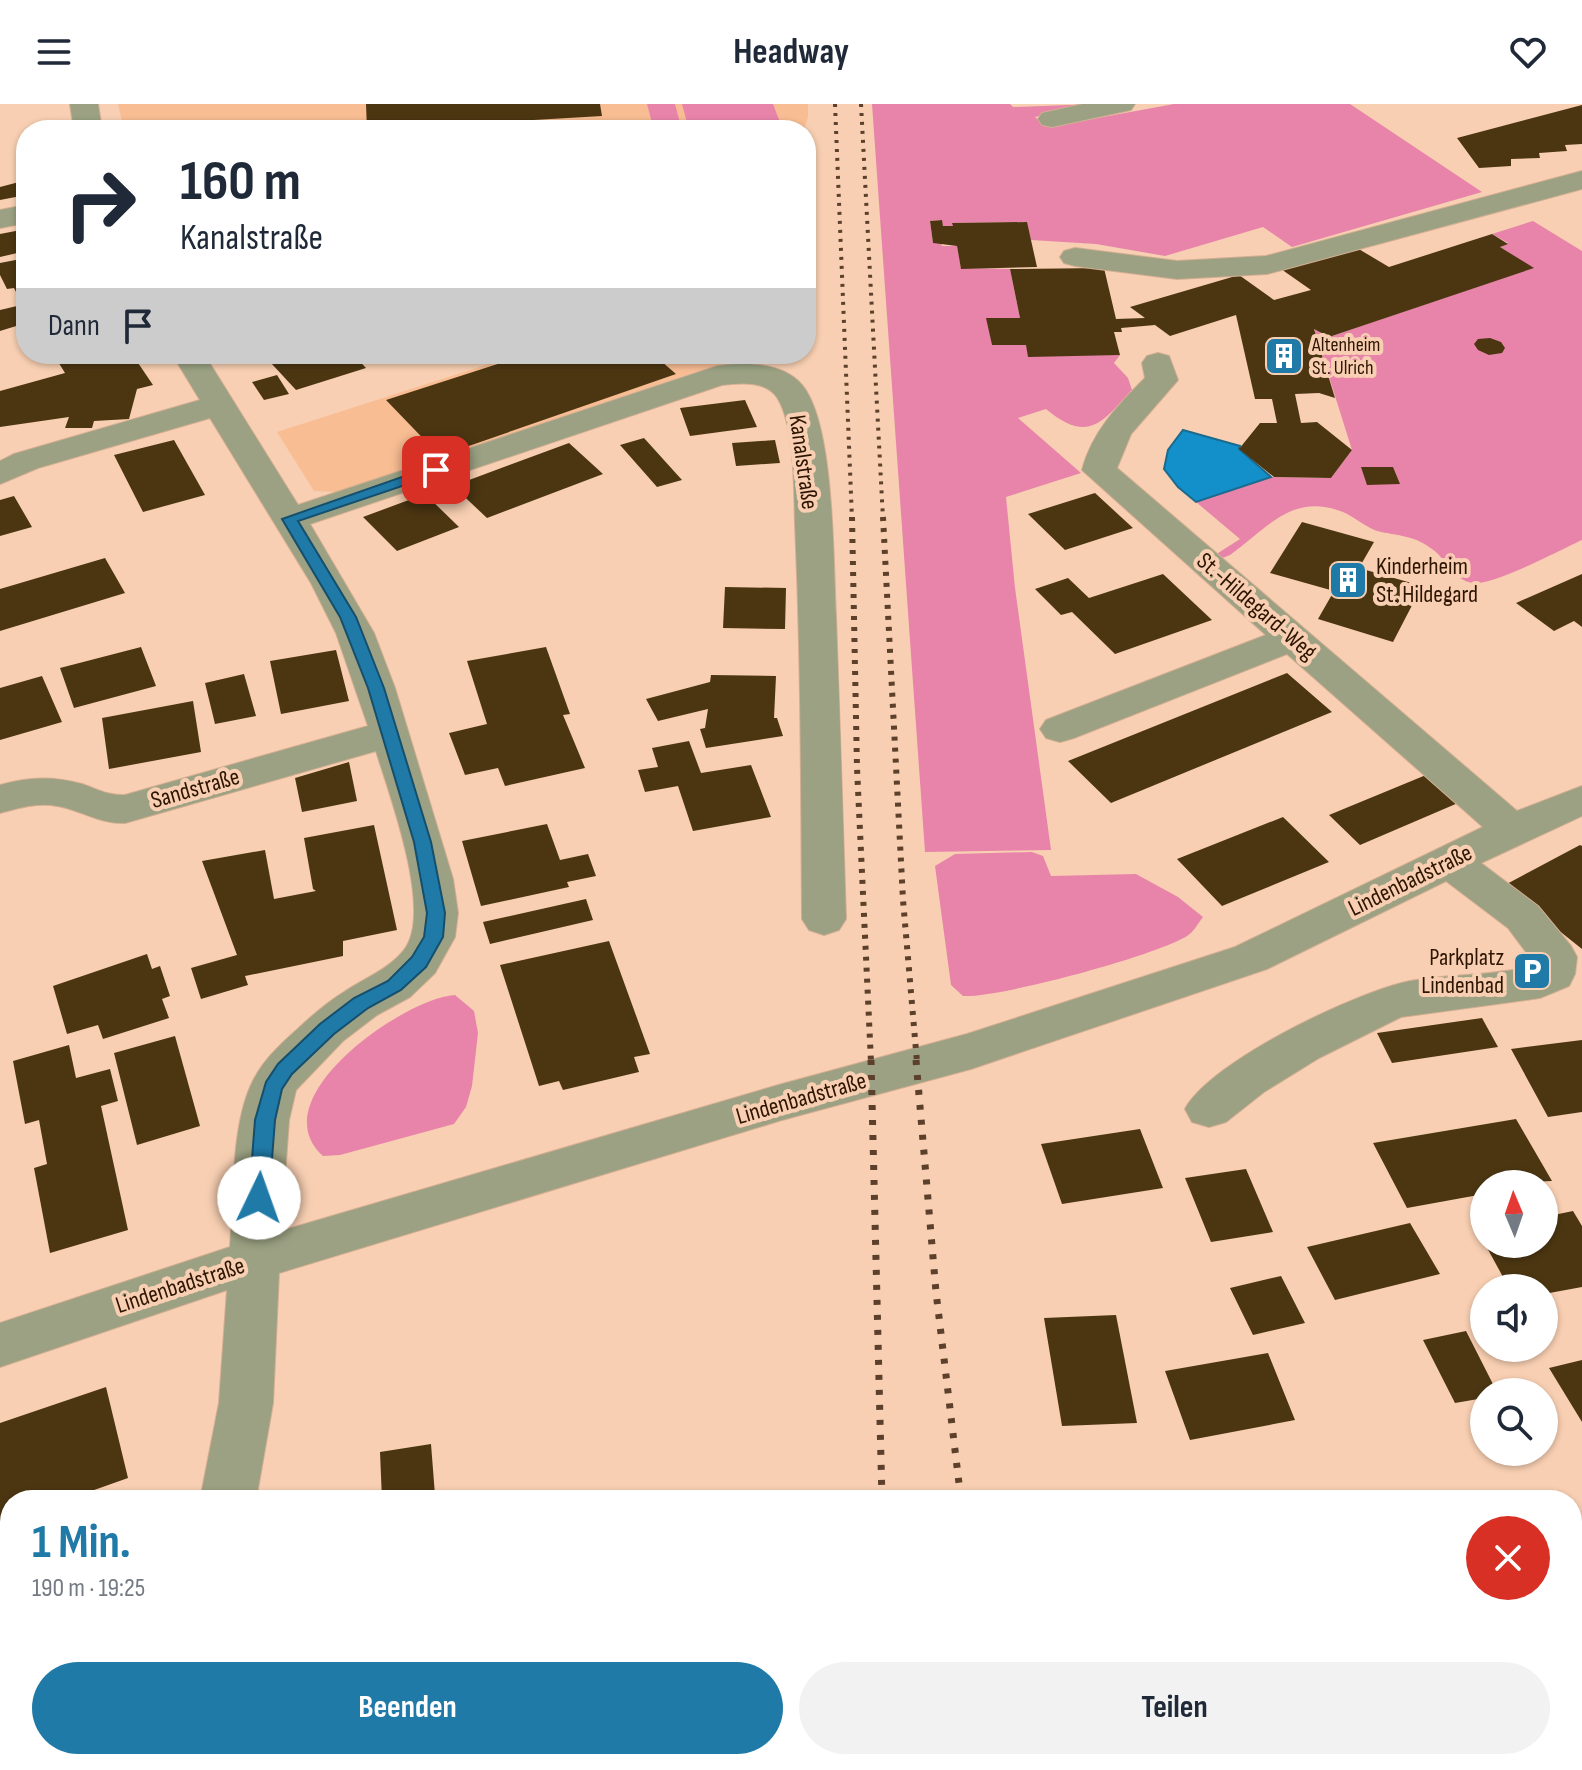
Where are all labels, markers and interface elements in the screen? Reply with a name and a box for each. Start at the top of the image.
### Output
icon: menu [32,30,76,74]
icon: heart [1506,30,1550,74]
text: Headway [733,31,849,74]
text: 160 m [180,149,301,216]
icon: right [48,152,152,256]
text: Kanalstraße [180,217,323,260]
icon: arrive [116,304,160,348]
text: Dann [48,308,100,344]
place label: Altenheim St. Ulrich [1311,333,1380,380]
building icon: Altenheim St. Ulrich [1263,335,1305,377]
street label: Kanalstraße [783,413,824,511]
pin [402,436,470,504]
icon: arrive [414,448,458,492]
street label: St.-Hildegard-Weg [1191,546,1323,666]
place label: Kinderheim St. Hildegard [1376,552,1478,609]
building icon: Kinderheim St. Hildegard [1327,559,1369,601]
street label: Sandstraße [147,762,243,815]
street label: Lindenbadstraße [1344,838,1477,923]
place label: Parkplatz Lindenbad [1421,943,1504,1000]
parking icon: Parkplatz Lindenbad [1511,950,1553,992]
street label: Lindenbadstraße [733,1066,870,1131]
position arrow [217,1156,301,1240]
north arrow [1470,1170,1558,1258]
map controls [1470,1170,1558,1466]
street label: Lindenbadstraße [112,1251,248,1320]
button: sound [1470,1274,1558,1362]
button: search [1470,1378,1558,1466]
text: 1 Min. [32,1514,131,1571]
button: close [1466,1516,1550,1600]
text: 190 m · 19:25 [32,1573,145,1604]
button: Beenden [32,1662,783,1754]
button: Teilen [799,1662,1550,1754]

